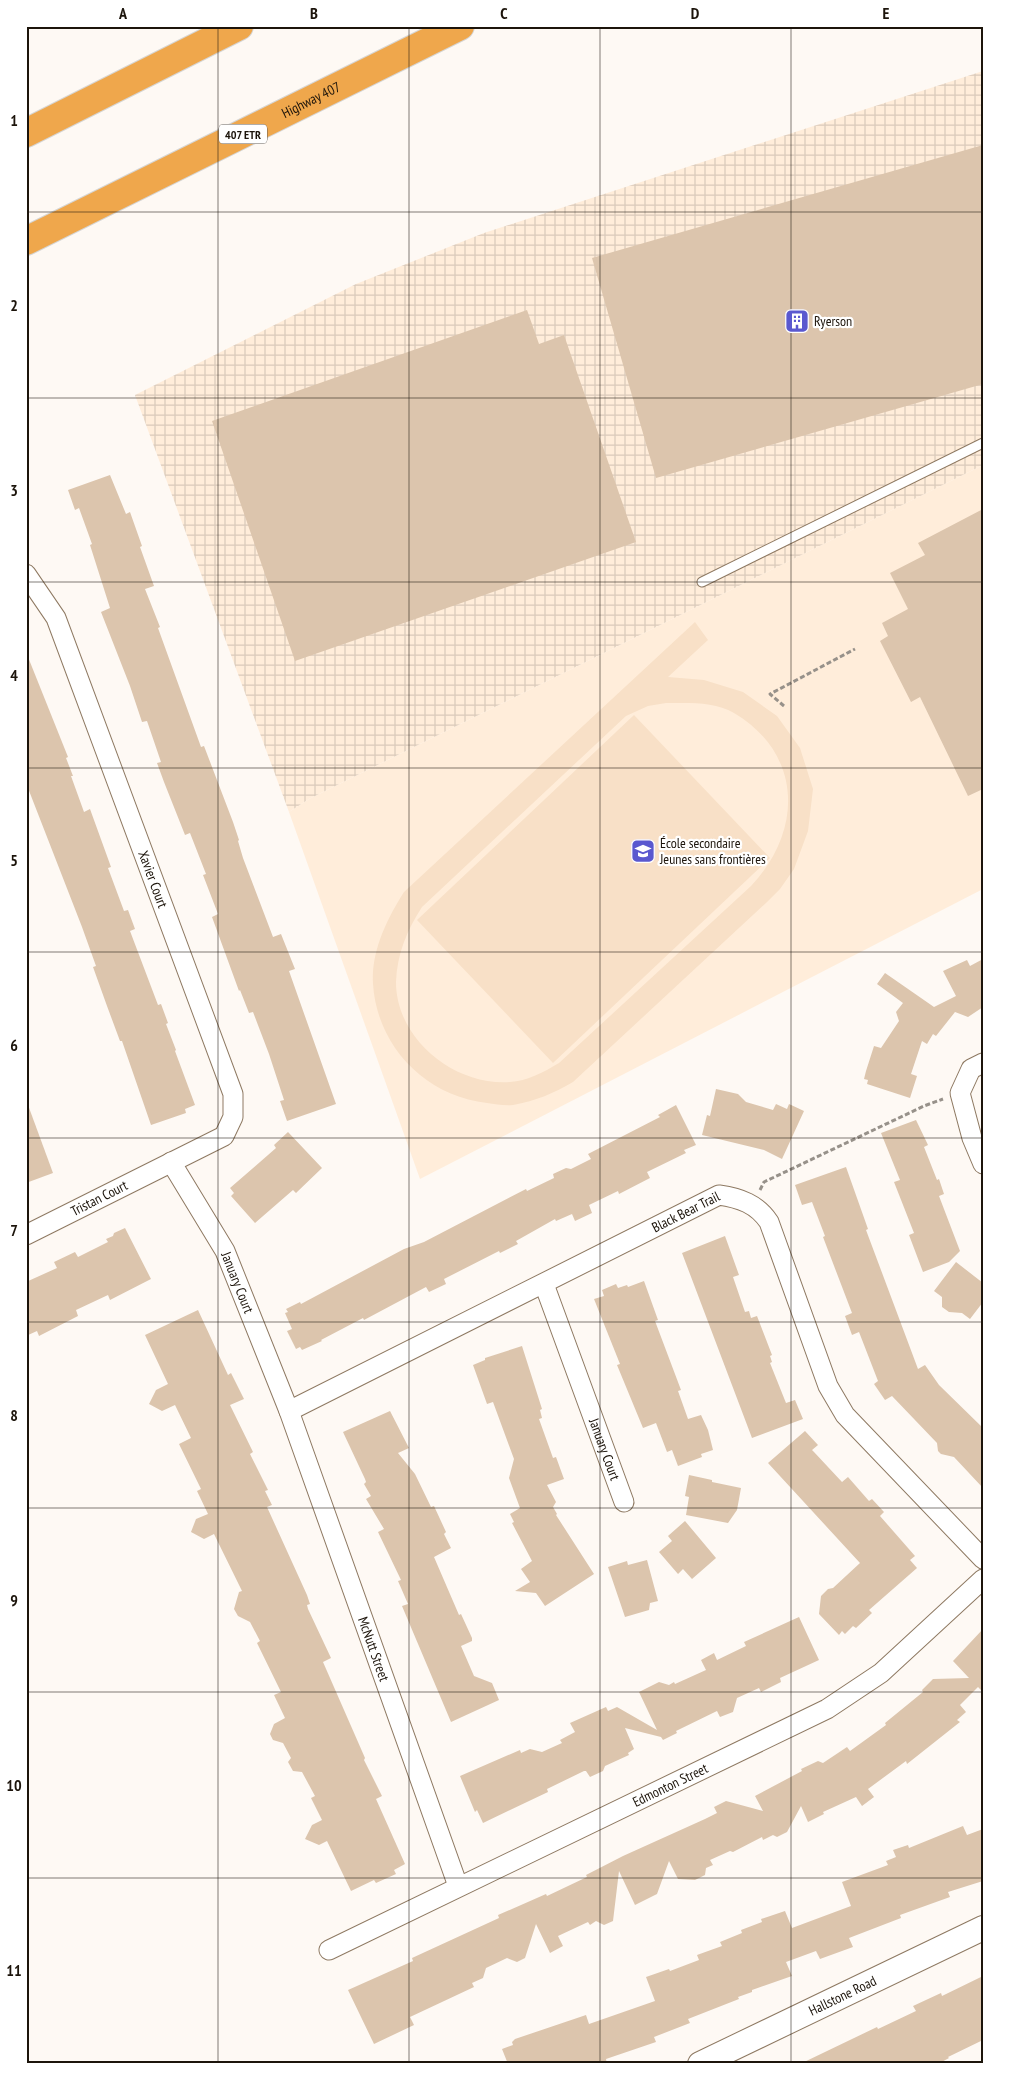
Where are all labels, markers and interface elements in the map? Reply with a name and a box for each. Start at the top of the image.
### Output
text: A [118,3,128,23]
text: B [310,3,318,23]
text: C [500,3,508,23]
text: D [691,3,700,23]
text: E [883,3,890,23]
street label: Highway 407 [279,78,343,122]
text: 1 [10,110,18,130]
road number: 407 ETR [219,125,267,144]
text: 2 [10,295,18,315]
building icon: Ryerson [784,308,810,334]
place label: Ryerson [814,312,852,330]
text: 3 [10,480,18,500]
text: 4 [10,665,18,685]
place label: École secondaire Jeunes sans frontières [659,834,766,868]
school or university icon: École secondaire Jeunes sans frontières [630,838,656,864]
street label: Xavier Court [134,848,172,910]
text: 5 [10,850,18,870]
text: 6 [10,1035,18,1055]
street label: Tristan Court [68,1176,131,1220]
street label: Black Bear Trail [649,1187,723,1236]
text: 7 [10,1220,18,1240]
street label: January Court [217,1248,258,1316]
text: 8 [10,1405,18,1425]
street label: January Court [585,1415,624,1483]
text: 9 [10,1590,18,1610]
street label: McNutt Street [354,1614,393,1684]
street label: Edmonton Street [630,1759,711,1811]
text: 10 [6,1775,22,1795]
text: 11 [6,1960,22,1980]
street label: Hallstone Road [806,1972,879,2019]

